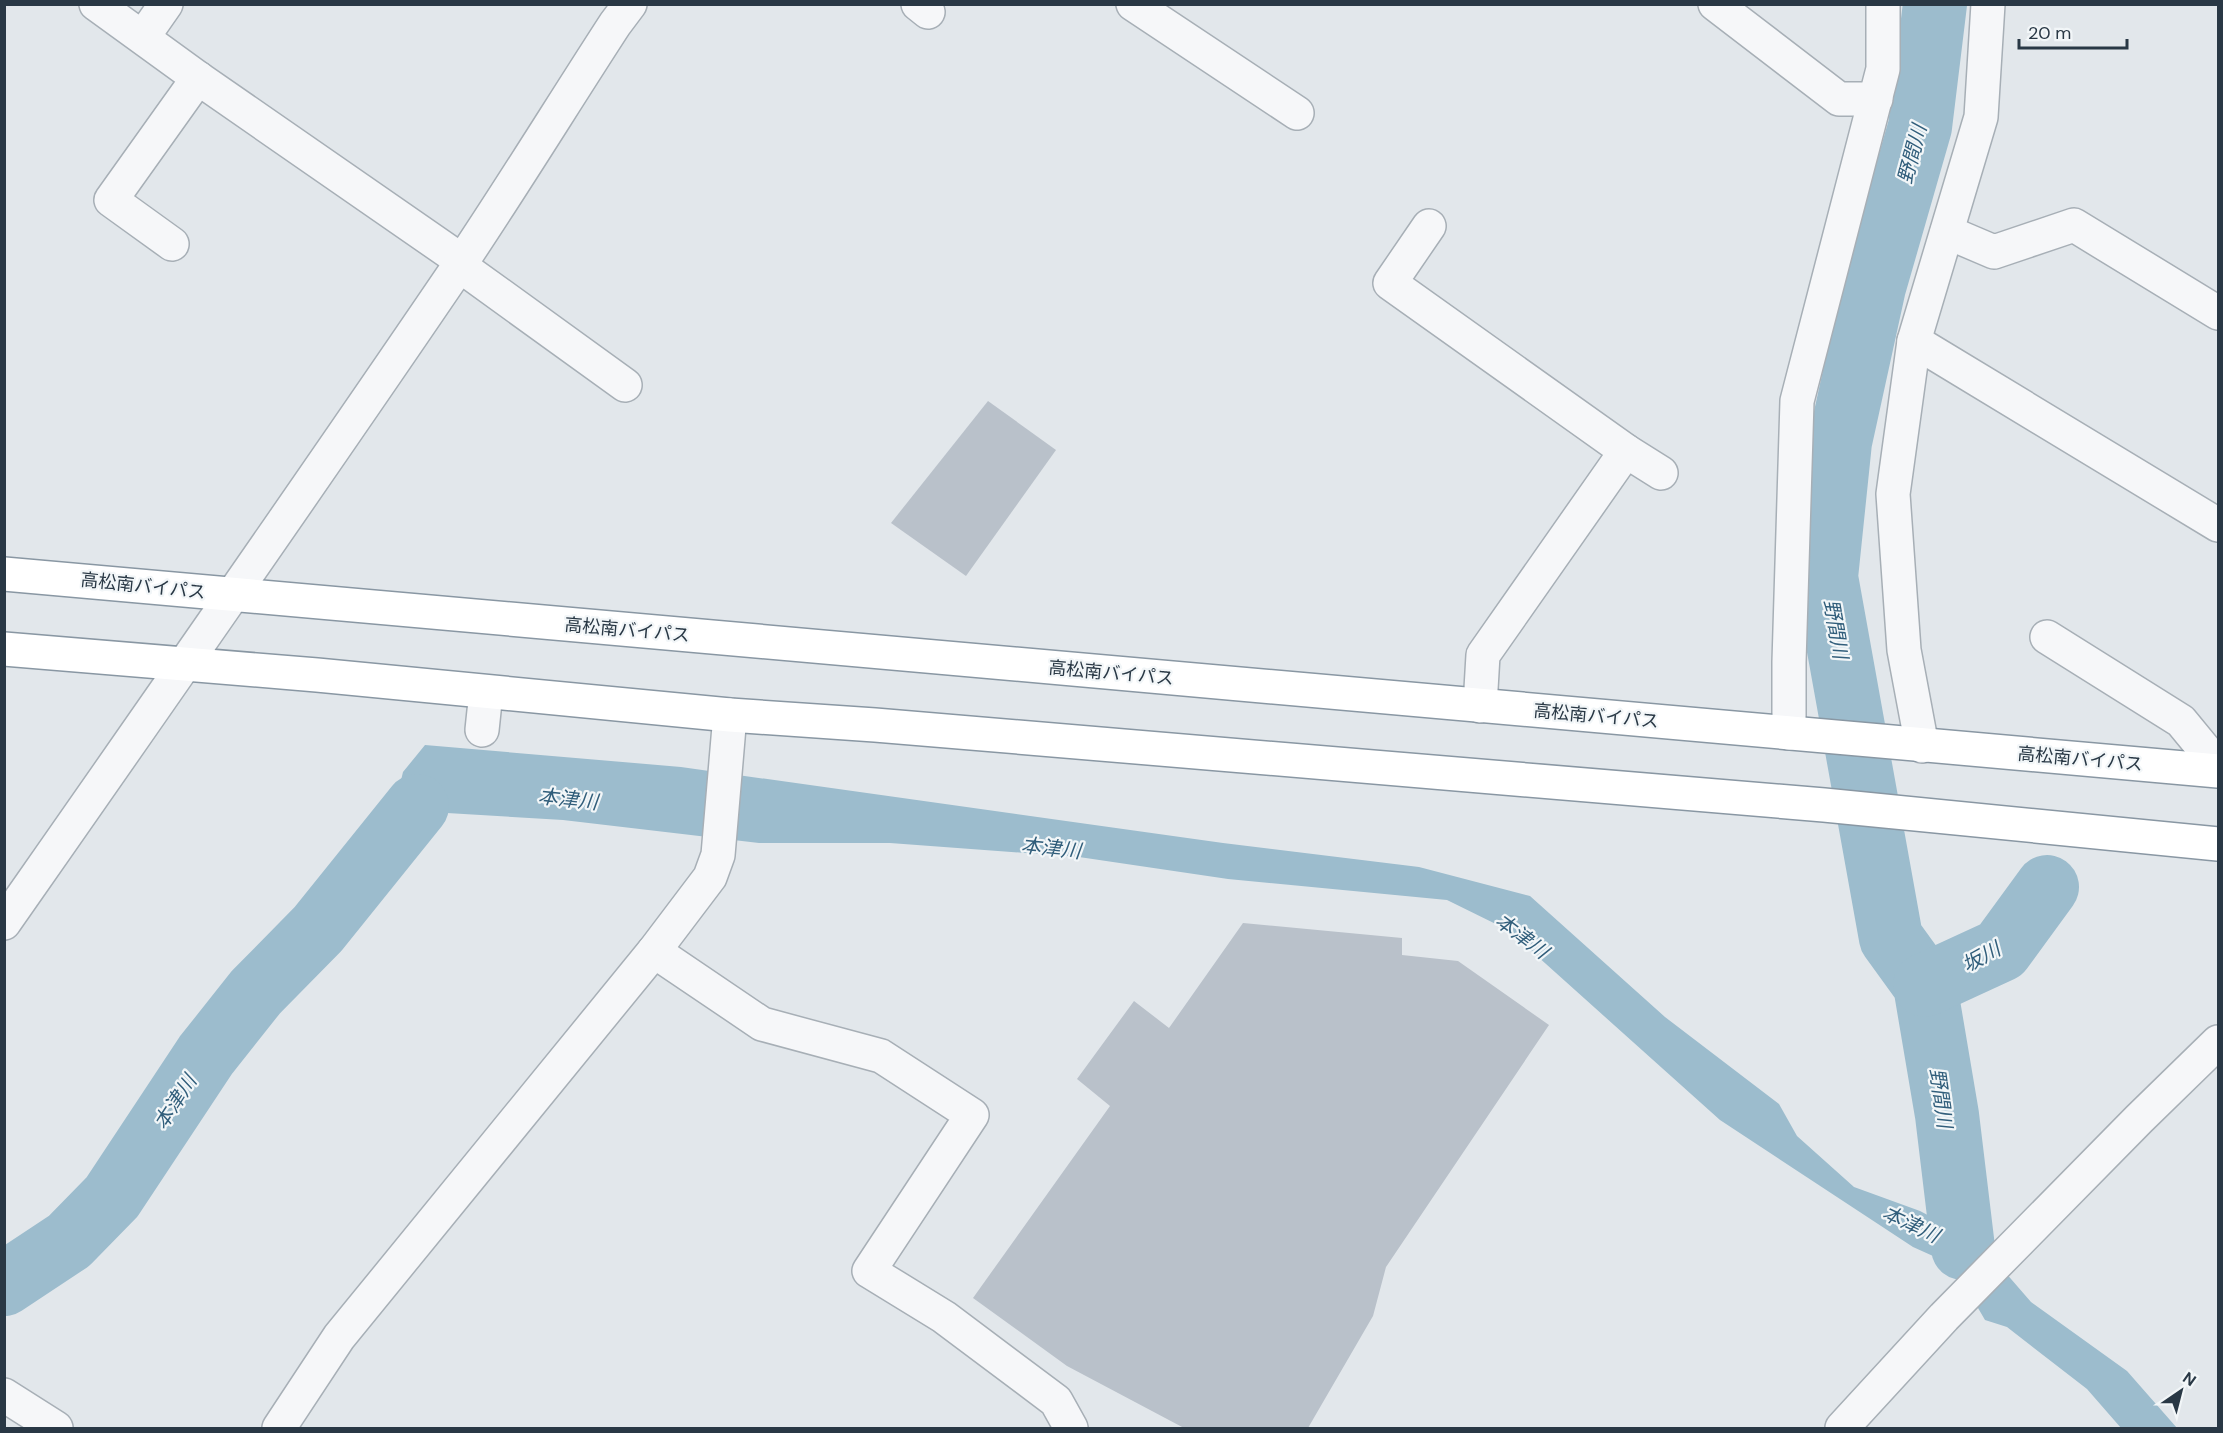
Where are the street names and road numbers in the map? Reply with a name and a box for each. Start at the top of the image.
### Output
street label: 高松南バイパス [79,567,207,605]
street label: 高松南バイパス [563,613,691,647]
street label: 高松南バイパス [1047,656,1175,690]
street label: 高松南バイパス [1532,699,1660,733]
street label: 高松南バイパス [2016,742,2144,776]

